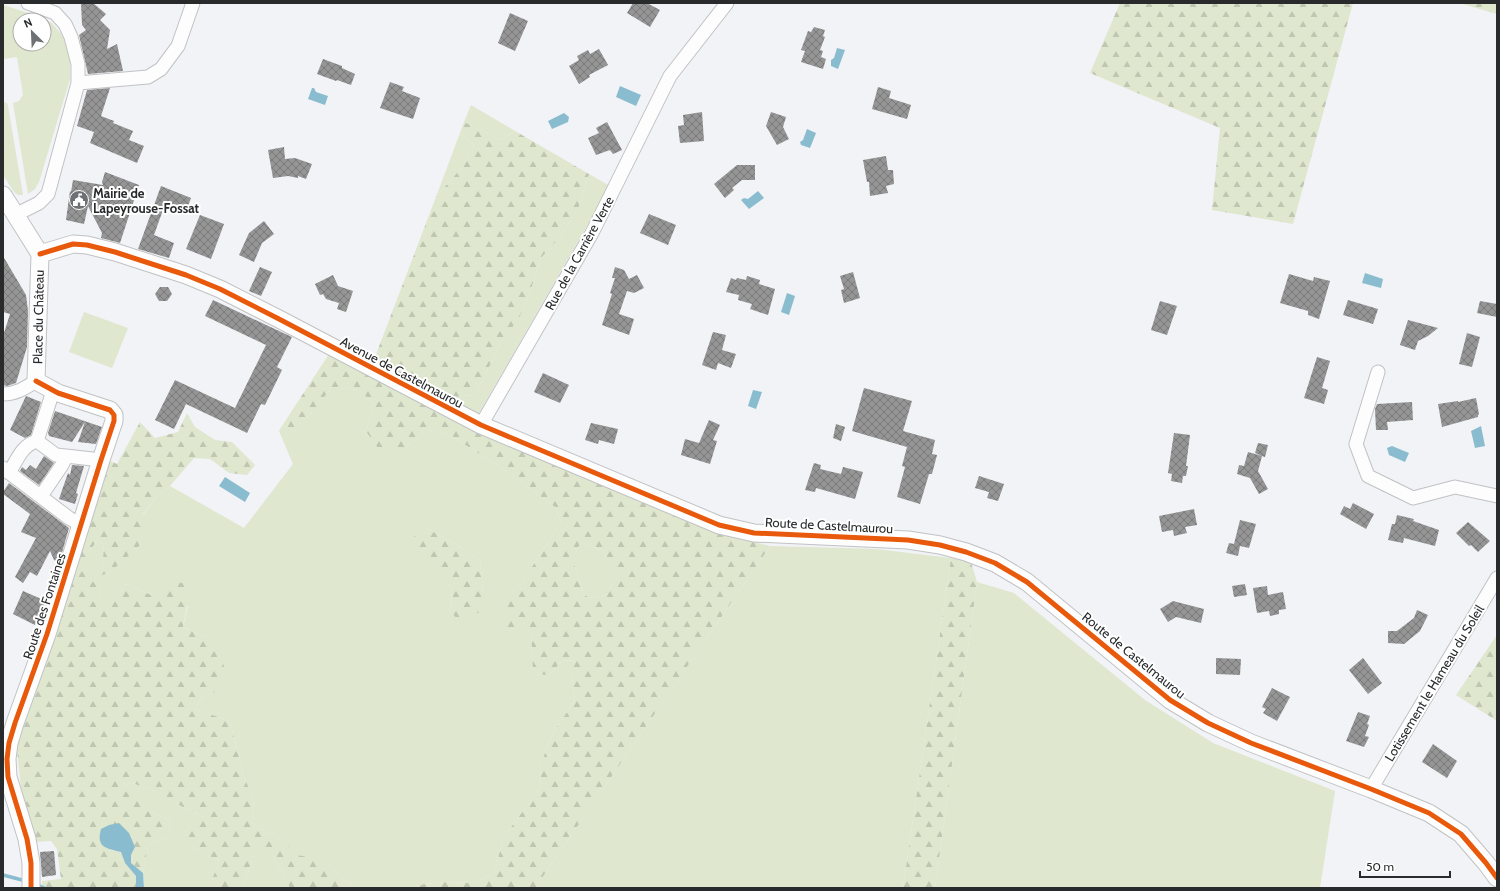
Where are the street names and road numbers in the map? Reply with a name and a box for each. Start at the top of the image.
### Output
street label: Rue de la Carrière Verte [541,193,617,313]
street label: Place du Château [29,270,47,364]
street label: Avenue de Castelmaurou [338,333,466,411]
street label: Route de Castelmaurou [765,514,894,536]
street label: Route des Fontaines [19,550,69,661]
street label: Lotissement le Hameau du Soleil [1381,602,1487,764]
street label: Route de Castelmaurou [1079,608,1189,702]

